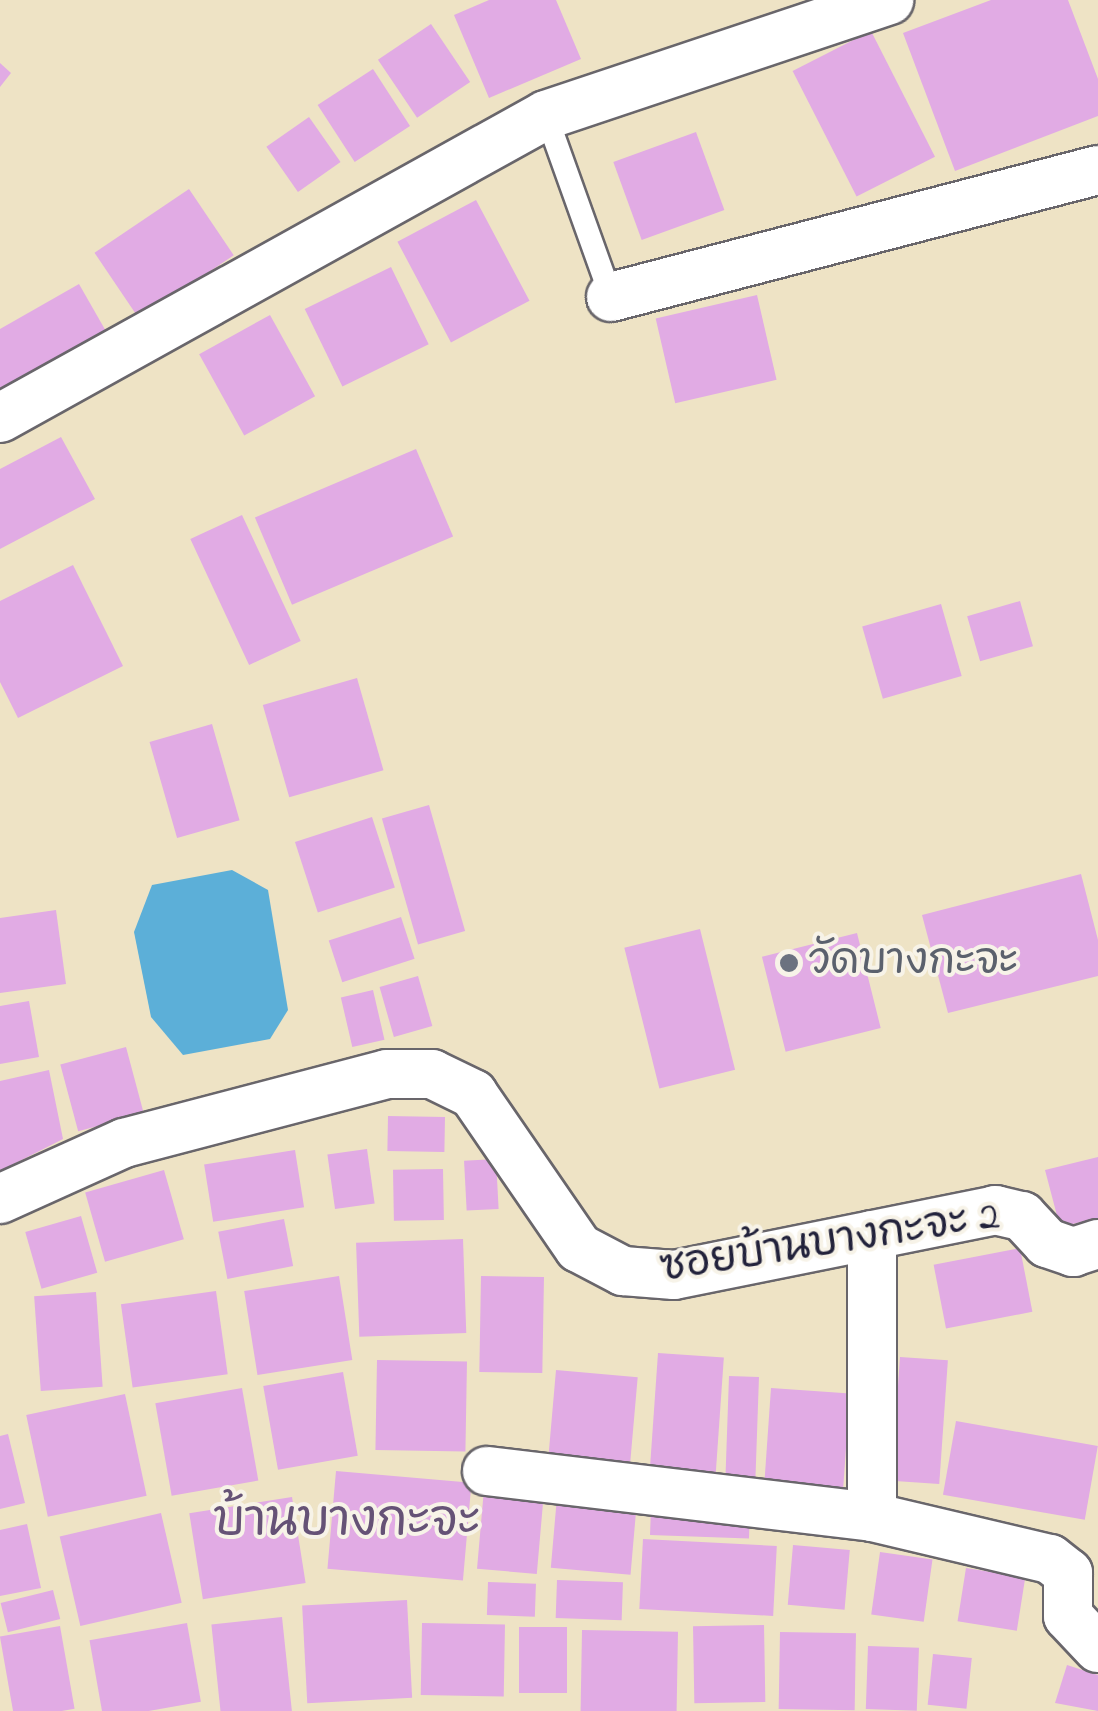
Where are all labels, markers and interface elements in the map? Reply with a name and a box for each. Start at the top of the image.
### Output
place label: วัดบางกะจะ [809,938,1018,988]
marker: วัดบางกะจะ [778,952,800,974]
street label: ซอยบ้านบางกะจะ 2 [657,1192,1003,1296]
district label: บ้านบางกะจะ [213,1494,481,1552]

